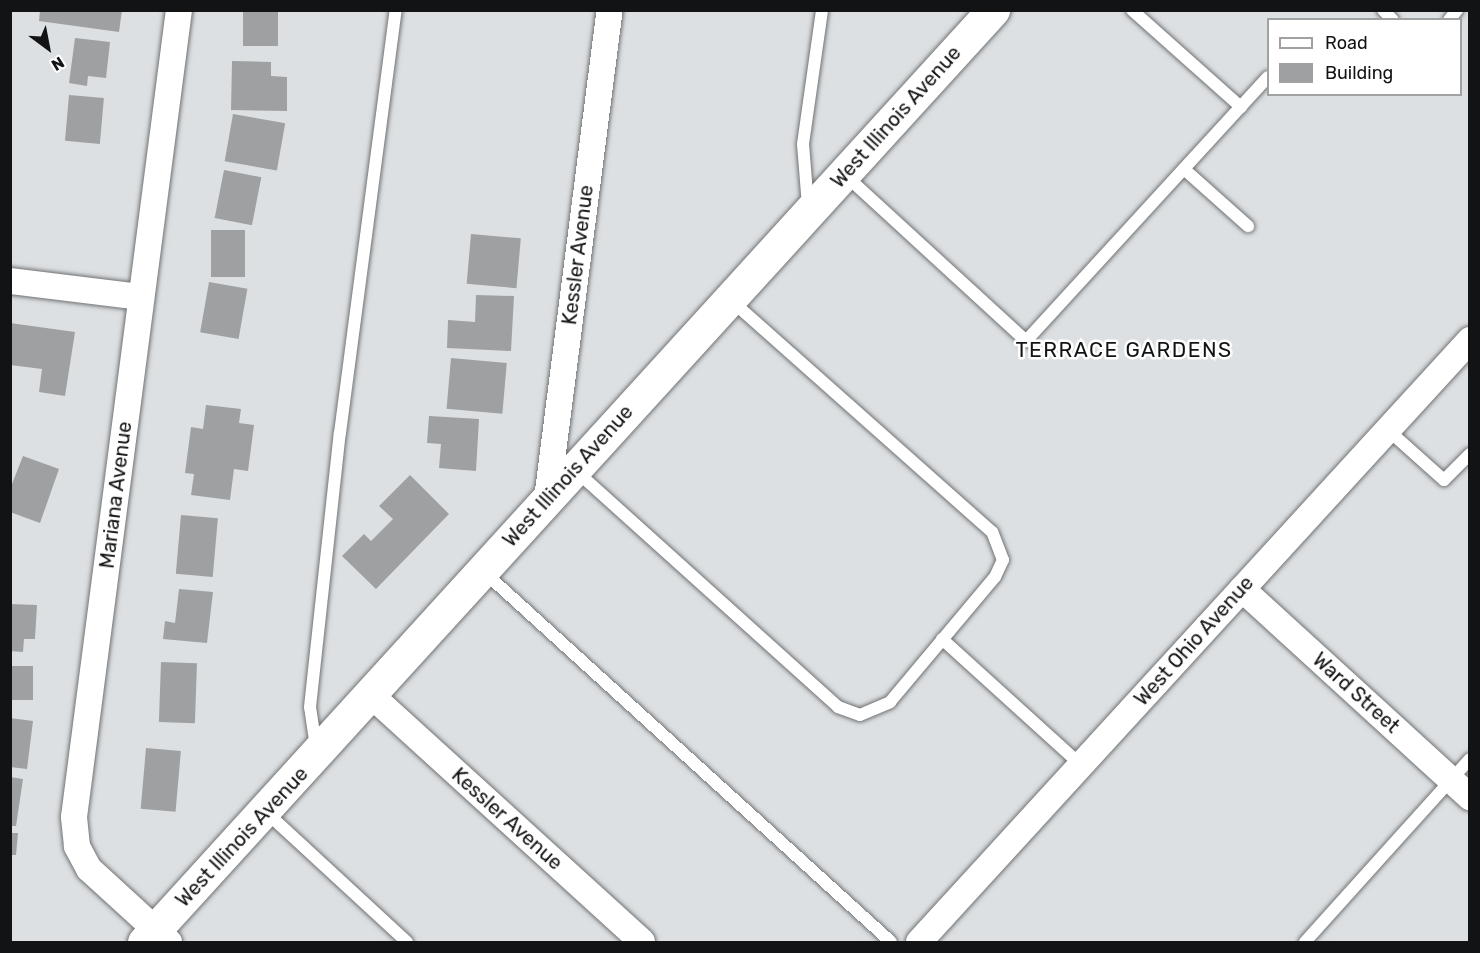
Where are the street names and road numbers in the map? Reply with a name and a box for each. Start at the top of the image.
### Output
street label: West Illinois Avenue [826,41,966,193]
street label: Kessler Avenue [557,183,599,327]
street label: West Illinois Avenue [498,400,638,552]
street label: Mariana Avenue [95,420,137,570]
street label: West Ohio Avenue [1129,571,1259,711]
street label: Ward Street [1308,648,1404,738]
street label: West Illinois Avenue [171,762,313,912]
street label: Kessler Avenue [446,763,568,875]

